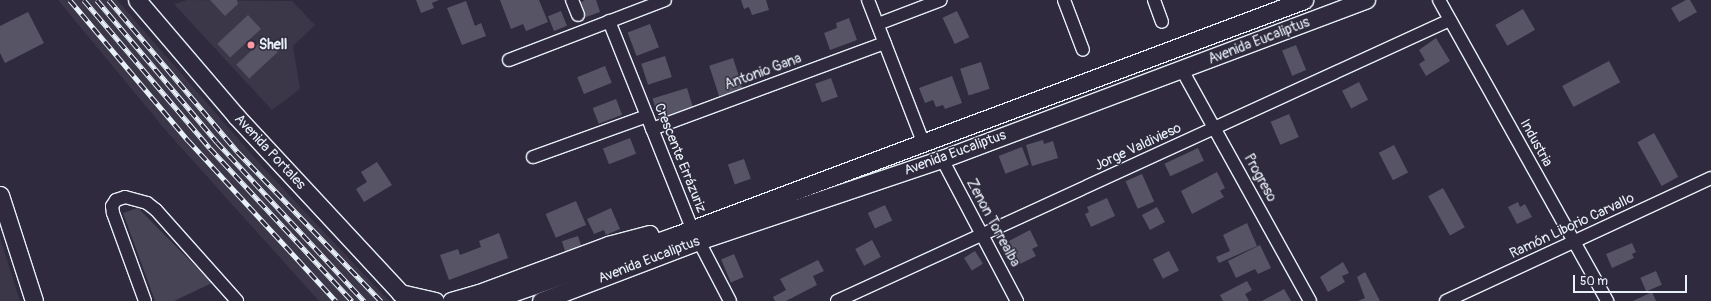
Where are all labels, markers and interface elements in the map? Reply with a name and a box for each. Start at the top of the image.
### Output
street label: Avenida Eucaliptus [1206,14,1312,68]
place label: Shell [259,37,287,53]
marker: Shell [246,40,256,50]
street label: Antonio Gana [722,50,804,94]
street label: Crescente Errázuriz [650,101,710,215]
street label: Avenida Portales [231,111,309,193]
street label: Industria [1516,116,1556,170]
street label: Jorge Valdivieso [1092,120,1184,174]
street label: Avenida Eucaliptus [902,127,1008,179]
street label: Progreso [1240,151,1280,205]
street label: Zenon Torrealba [963,176,1023,270]
street label: Ramón Liborio Carvallo [1507,190,1637,262]
street label: Avenida Eucaliptus [596,233,702,287]
scale bar [1575,267,1689,293]
text: 50 m [1580,274,1608,289]

